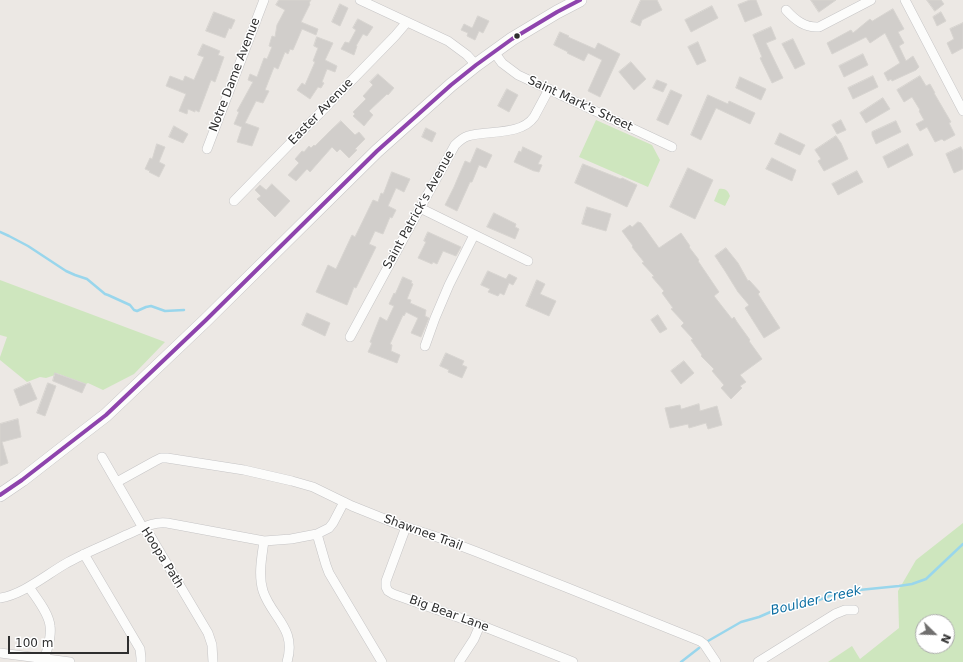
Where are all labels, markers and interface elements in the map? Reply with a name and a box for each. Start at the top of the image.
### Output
street label: Notre Dame Avenue [207,16,263,134]
unlabelled marker [512,31,522,41]
street label: Saint Mark's Street [525,73,635,135]
street label: Easter Avenue [286,76,356,148]
street label: Saint Patrick's Avenue [380,148,458,272]
street label: Shawnee Trail [381,512,465,554]
street label: Hoopa Path [138,525,186,591]
water label: Boulder Creek [769,583,863,619]
street label: Big Bear Lane [407,593,491,635]
north arrow [915,614,955,654]
scale bar [10,628,131,654]
text: N [938,632,953,645]
text: 100 m [15,636,53,650]

